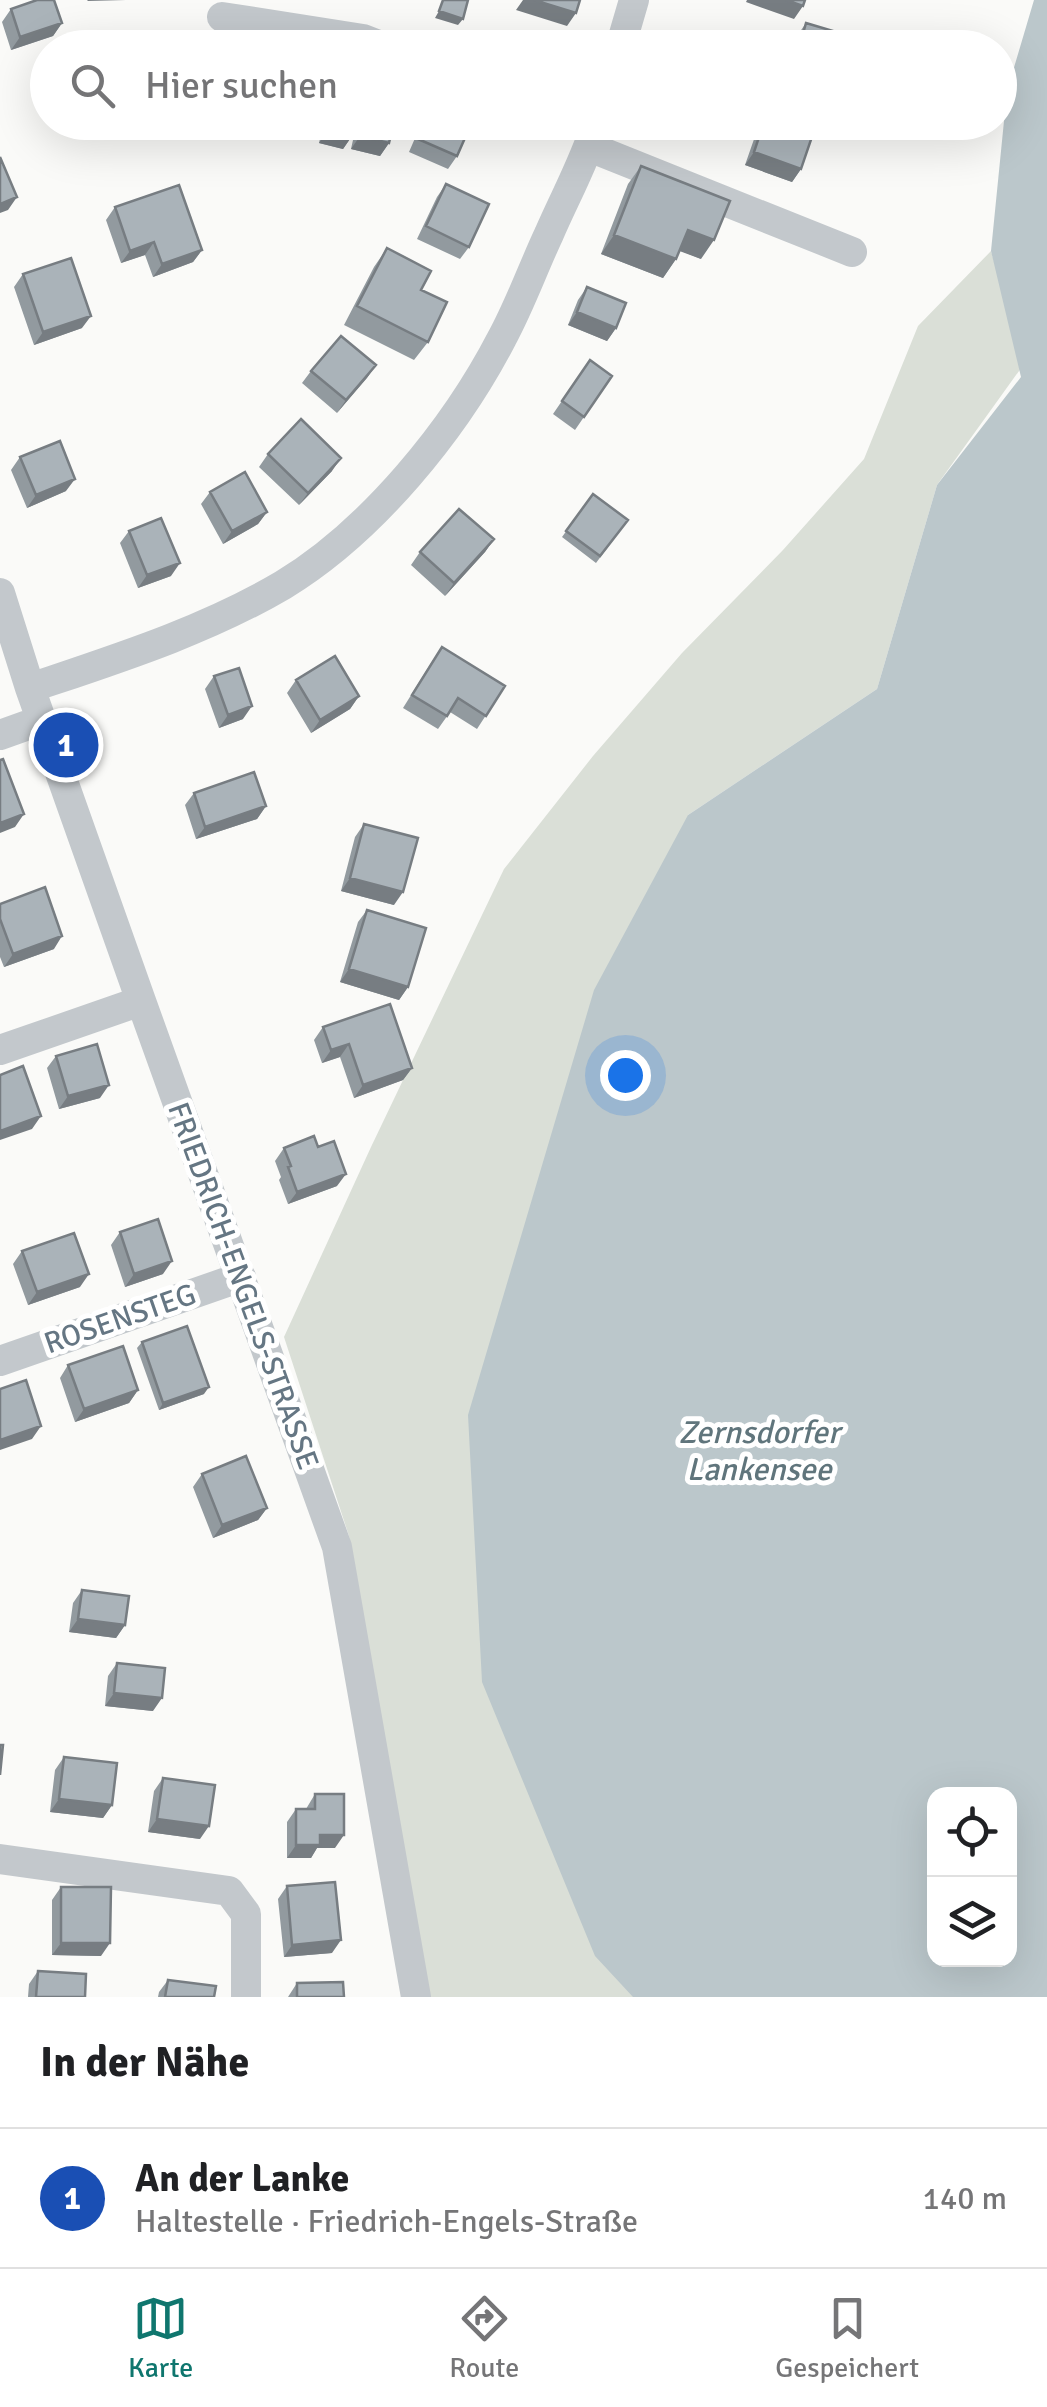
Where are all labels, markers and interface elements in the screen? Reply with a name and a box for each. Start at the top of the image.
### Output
search box [30,30,1017,140]
icon: search [65,58,120,113]
text: Hier suchen [145,62,338,109]
pin: 1 [34,708,98,782]
your location [600,1050,651,1101]
street label: FRIEDRICH-ENGELS-STRASSE [159,1097,327,1475]
street label: ROSENSTEG [39,1276,201,1362]
water label: Zernsdorfer Lankensee [679,1413,844,1489]
map controls [927,1787,1017,1967]
button: locate [927,1787,1017,1877]
button: layers [927,1877,1017,1967]
text: In der Nähe [40,2037,249,2088]
text: An der Lanke [135,2155,349,2202]
text: 1 [64,2179,81,2218]
text: 140 m [923,2179,1007,2218]
text: Haltestelle · Friedrich-Engels-Straße [135,2202,638,2241]
tab: Karte [128,2291,193,2385]
tab: Route [449,2291,519,2385]
tab: Gespeichert [775,2291,919,2385]

